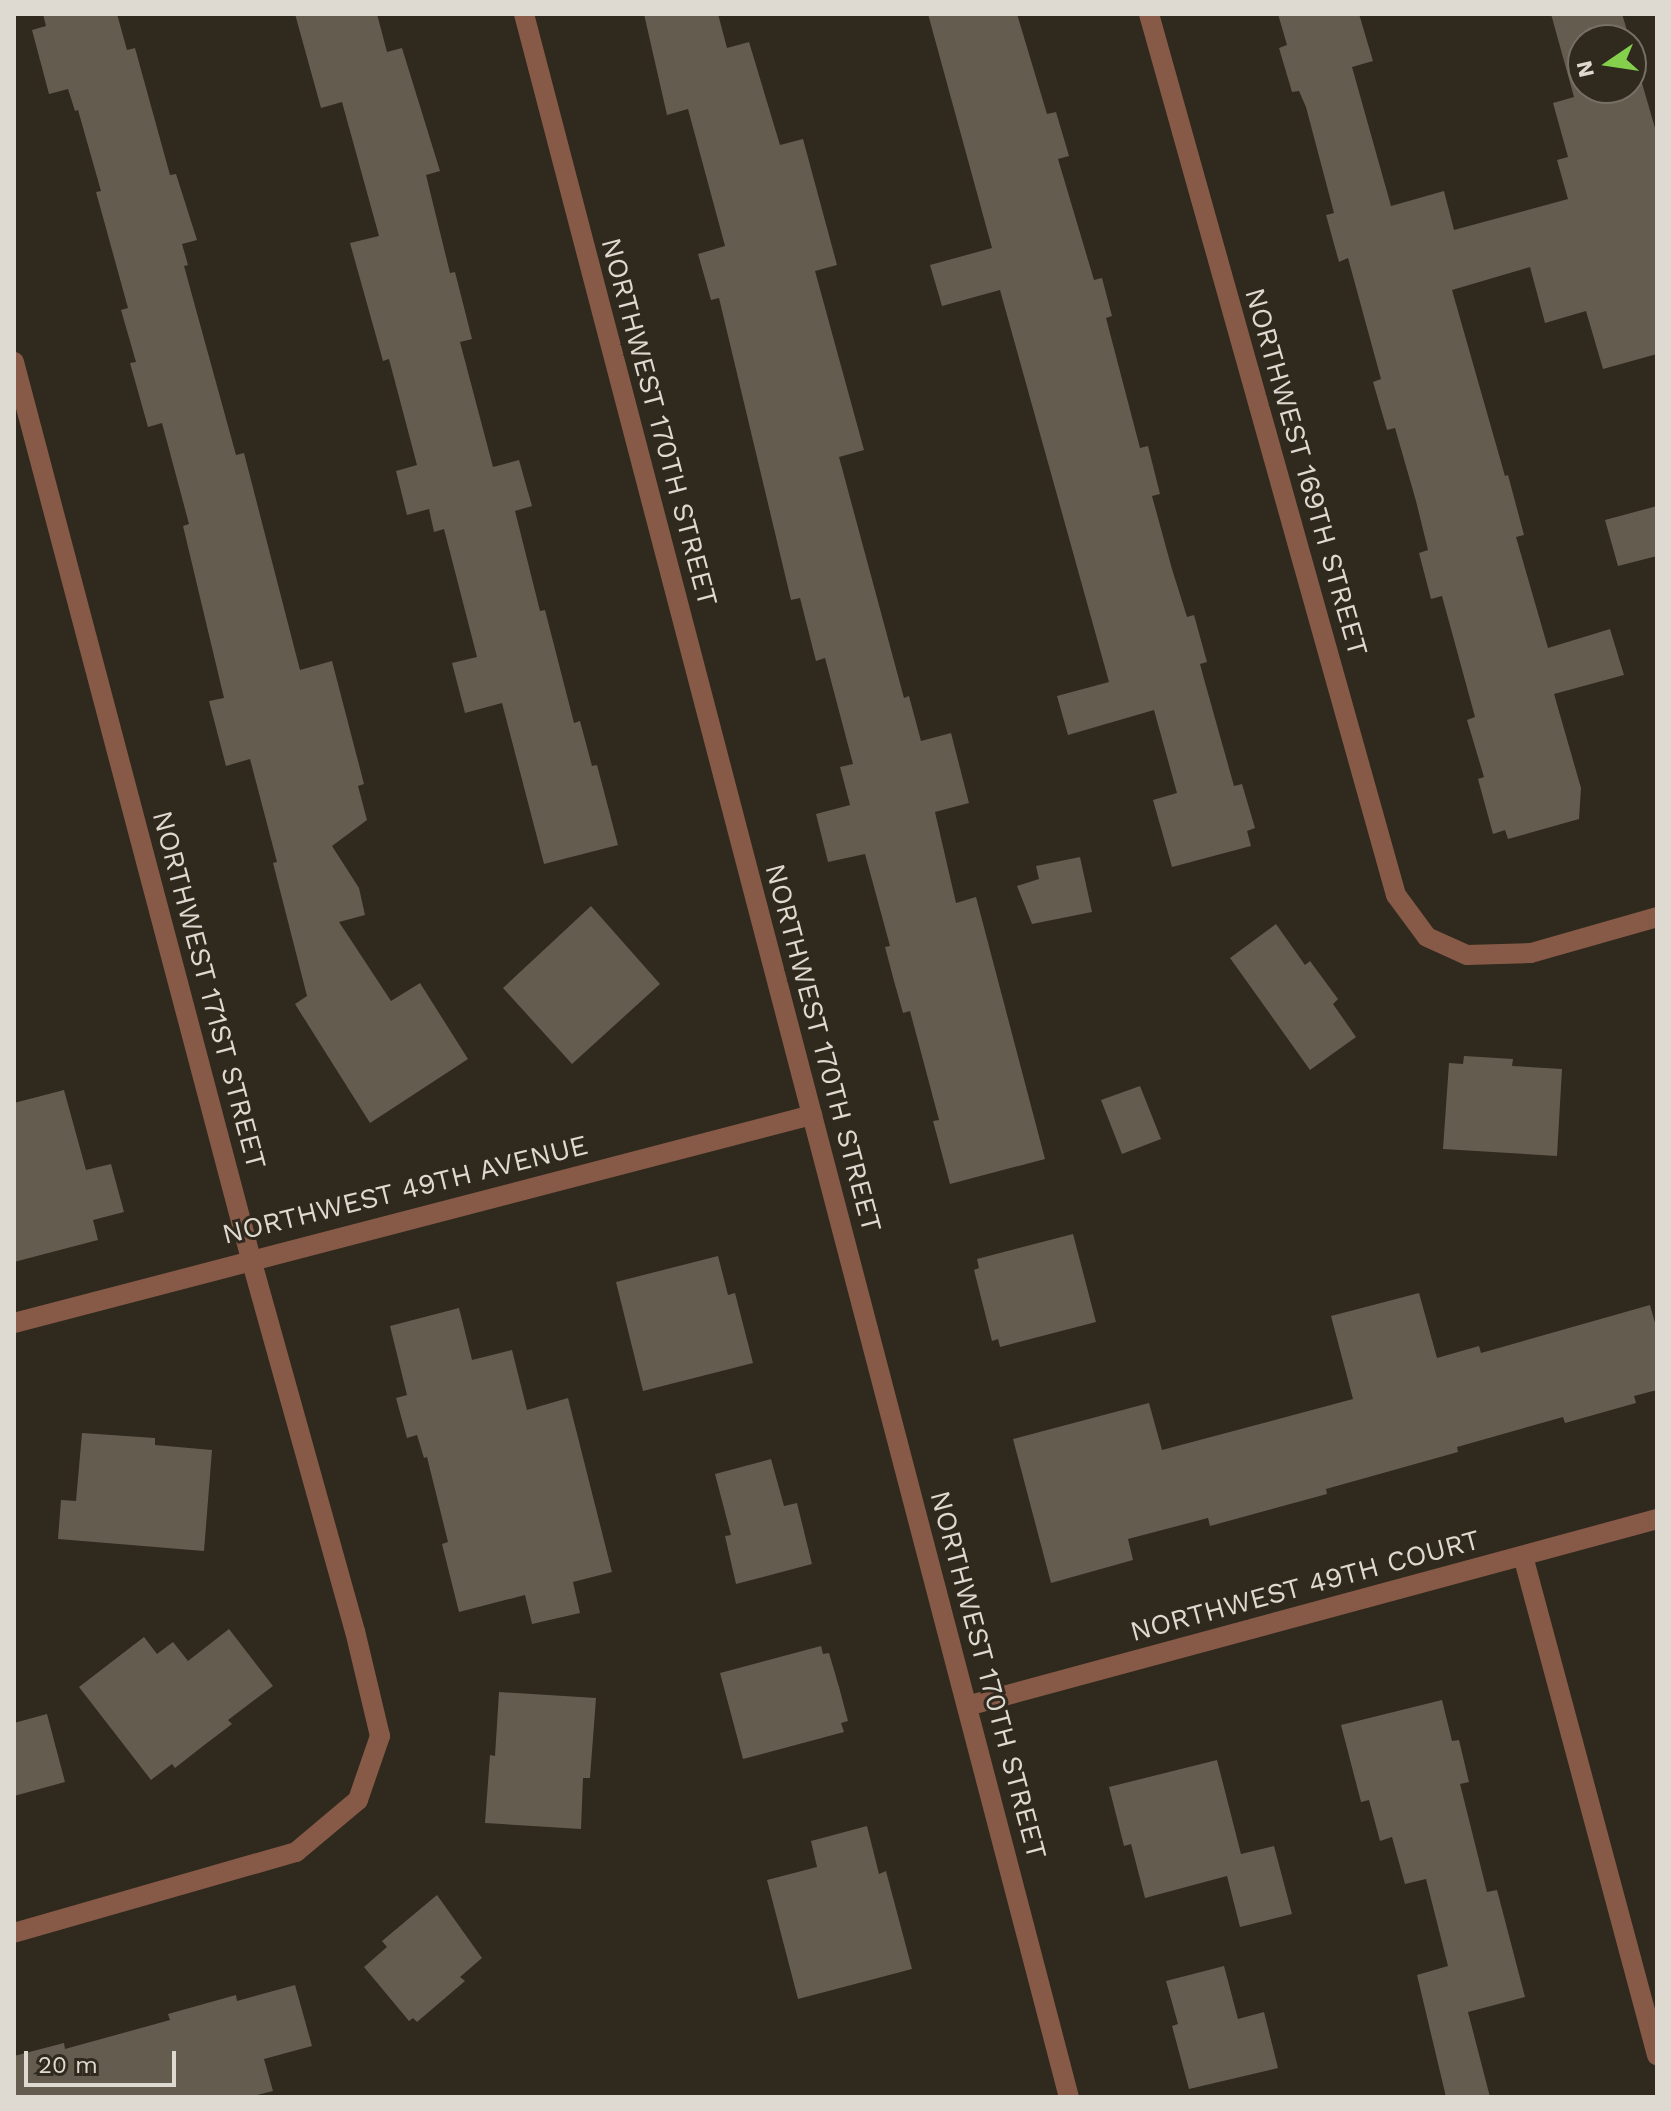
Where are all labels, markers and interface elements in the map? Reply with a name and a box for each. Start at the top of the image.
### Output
north arrow [1567,24,1647,104]
text: N [1571,58,1599,80]
street label: NORTHWEST 170TH STREET [593,234,725,610]
street label: NORTHWEST 169TH STREET [1237,284,1375,660]
street label: NORTHWEST 171ST STREET [145,806,273,1174]
street label: NORTHWEST 170TH STREET [757,860,889,1236]
street label: NORTHWEST 49TH AVENUE [218,1128,592,1252]
street label: NORTHWEST 170TH STREET [922,1487,1054,1863]
street label: NORTHWEST 49TH COURT [1126,1523,1484,1649]
scale bar [28,2035,180,2085]
text: 20 m [38,2051,98,2079]

